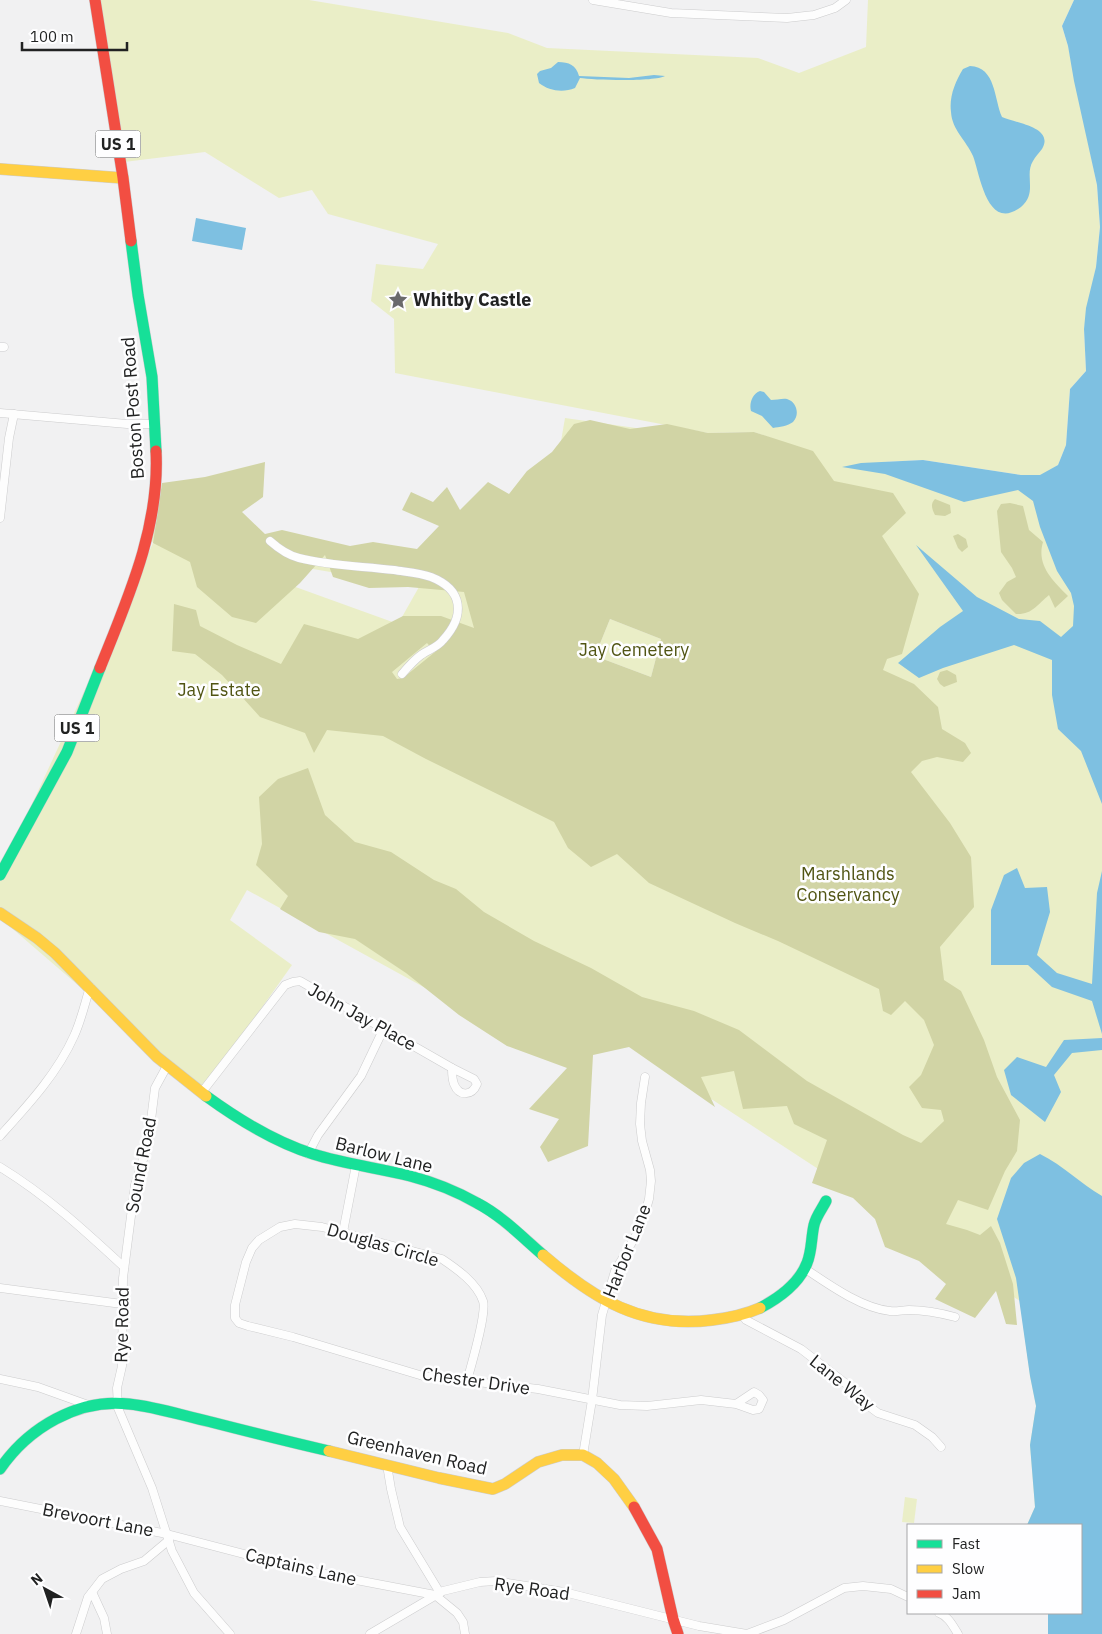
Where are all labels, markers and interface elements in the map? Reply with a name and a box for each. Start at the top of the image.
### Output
scale bar [22,20,128,52]
text: 100 m [30,27,74,46]
road number: US 1 [96,130,140,158]
place label: Whitby Castle [413,288,531,311]
place icon: Whitby Castle [387,289,409,311]
street label: Boston Post Road [116,336,149,480]
park label: Jay Cemetery [579,638,689,661]
park label: Jay Estate [177,678,261,701]
road number: US 1 [54,714,100,741]
park label: Marshlands Conservancy [796,862,900,906]
street label: John Jay Place [304,977,420,1056]
street label: Sound Road [120,1115,161,1215]
street label: Barlow Lane [333,1131,435,1178]
street label: Harbor Lane [597,1200,656,1301]
street label: Douglas Circle [324,1218,442,1272]
street label: Rye Road [109,1287,134,1363]
street label: Lane Way [805,1349,880,1416]
street label: Chester Drive [421,1362,532,1399]
street label: Greenhaven Road [345,1425,489,1480]
street label: Brevoort Lane [41,1497,156,1542]
legend [907,1524,1082,1614]
text: Fast [952,1534,980,1553]
street label: Captains Lane [243,1543,359,1591]
text: Slow [952,1559,985,1578]
north arrow [20,1564,70,1614]
text: N [27,1569,46,1589]
street label: Rye Road [493,1572,571,1605]
text: Jam [952,1584,981,1603]

